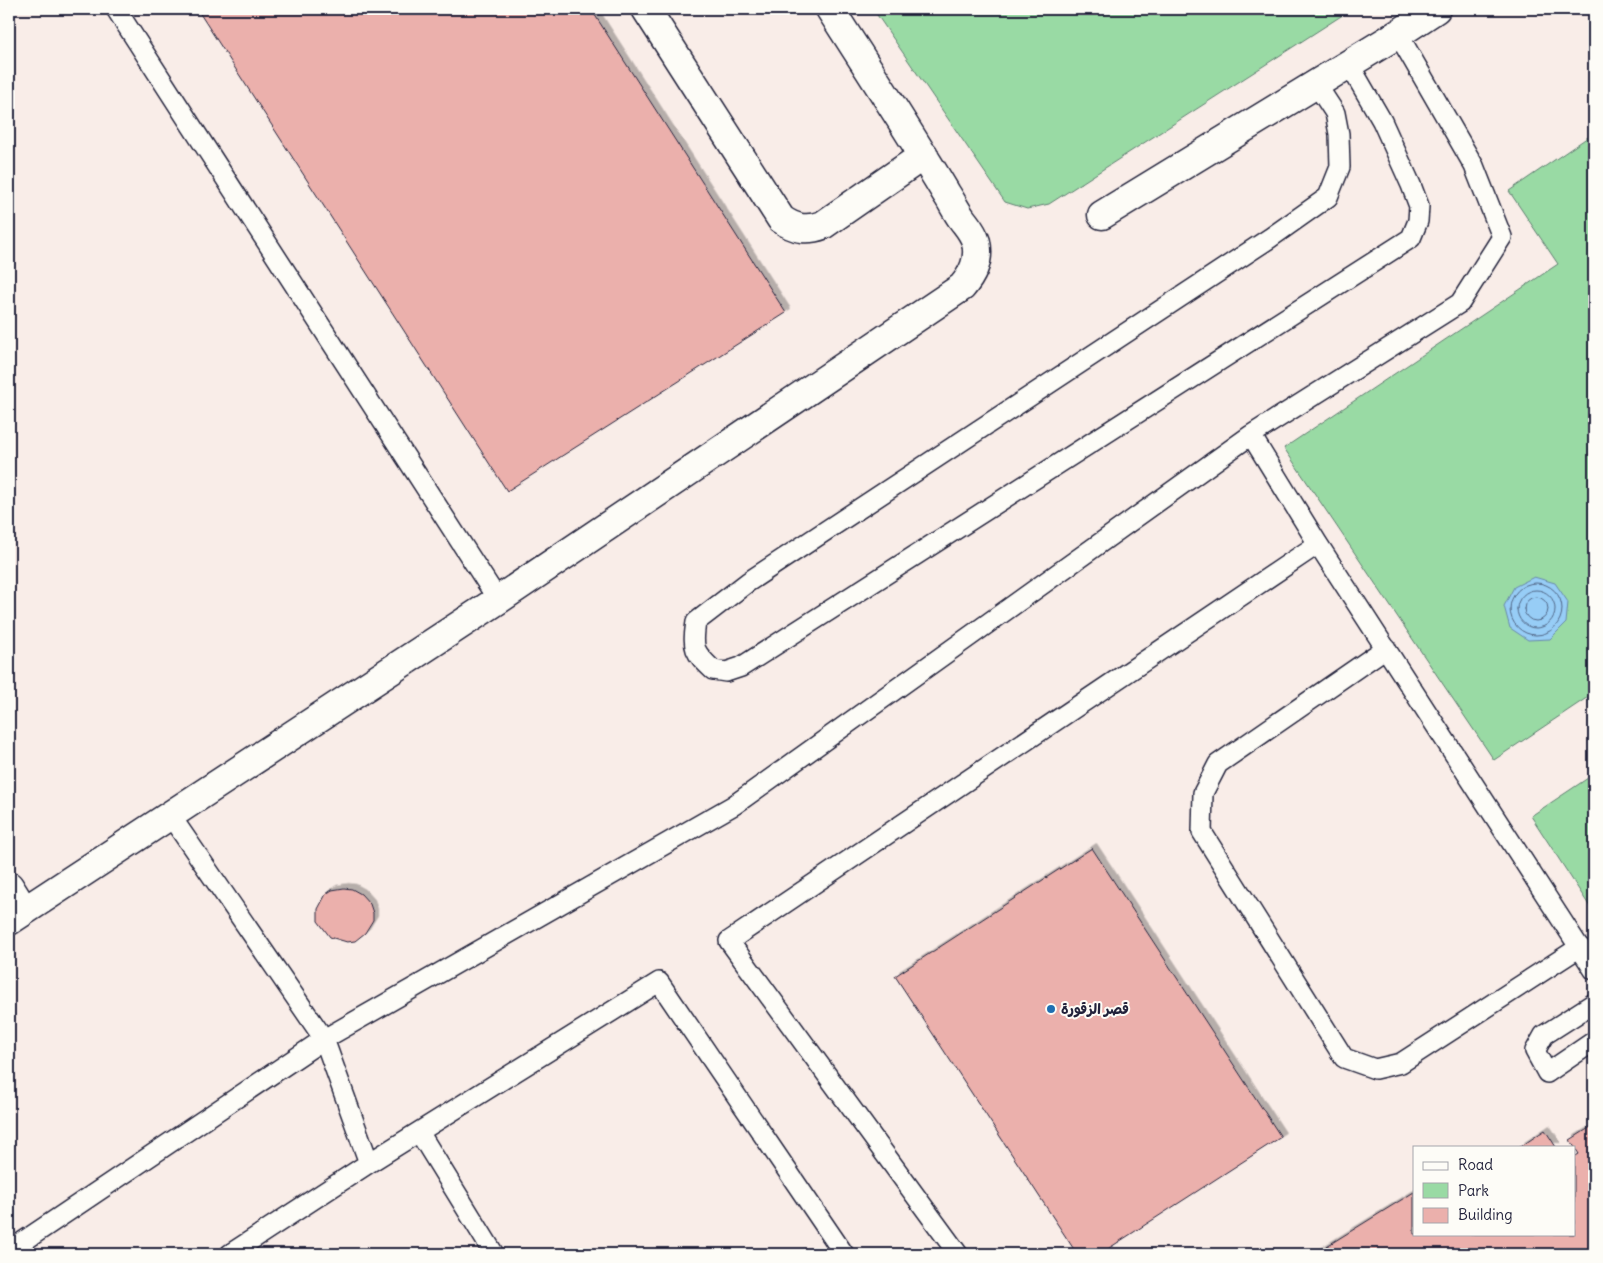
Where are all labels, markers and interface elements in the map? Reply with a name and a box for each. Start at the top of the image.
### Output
place label: قصر الزقورة [1061,1000,1129,1018]
marker: قصر الزقورة [1045,1003,1057,1015]
legend [1413,1146,1576,1236]
text: Road [1458,1155,1493,1174]
text: Park [1458,1181,1489,1200]
text: Building [1458,1205,1513,1224]

